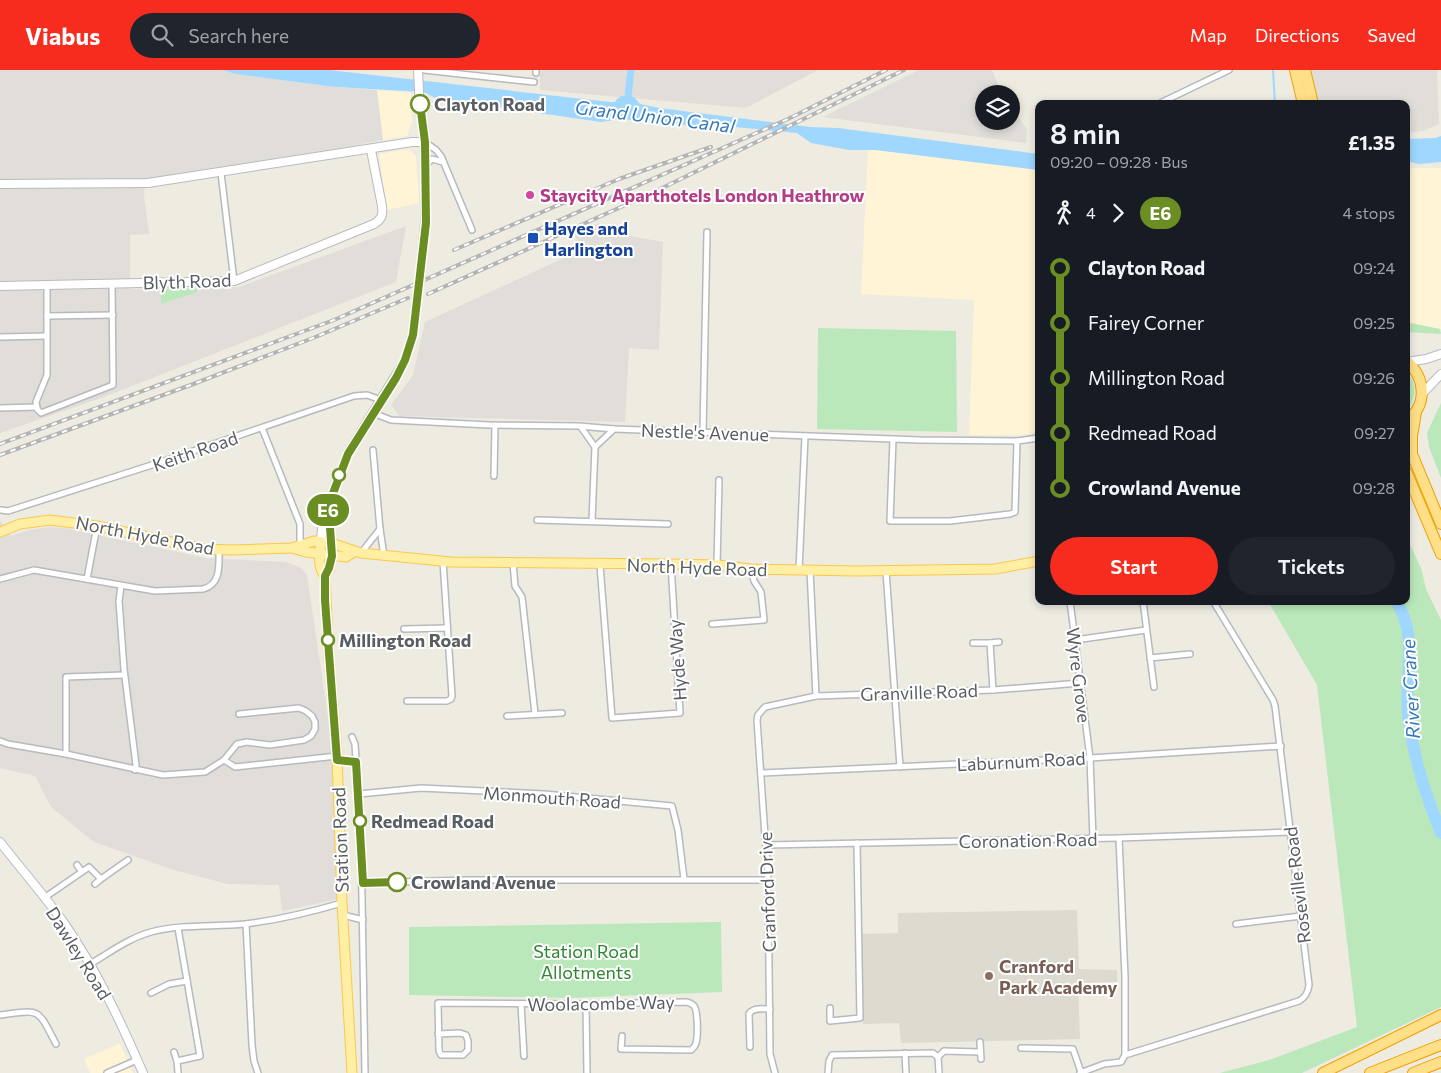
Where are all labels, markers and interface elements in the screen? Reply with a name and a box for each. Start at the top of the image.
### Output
search box [130,13,480,58]
text: Viabus [25,21,100,50]
icon: search [148,21,176,49]
text: Search here [188,24,289,47]
text: Map [1190,24,1227,46]
text: Directions [1255,24,1339,46]
text: Saved [1367,24,1416,46]
map controls [975,85,1020,130]
button: layers [975,85,1020,130]
place label: Clayton Road [434,93,545,115]
marker: Clayton Road [410,94,430,114]
water label: Grand Union Canal [574,95,737,137]
text: 8 min [1050,116,1121,150]
text: £1.35 [1348,131,1395,154]
text: 09:20 – 09:28 · Bus [1050,152,1188,171]
place label: Staycity Aparthotels London Heathrow [540,184,864,206]
marker: Staycity Aparthotels London Heathrow [524,189,536,201]
icon: walk [1050,199,1078,227]
icon: forward [1104,199,1132,227]
text: E6 [1150,202,1171,224]
text: 4 [1086,203,1096,222]
text: 4 stops [1343,203,1395,222]
place label: Hayes and Harlington [544,217,633,260]
marker: Hayes and Harlington [526,231,540,245]
text: Clayton Road [1088,256,1205,279]
text: 09:24 [1353,258,1395,277]
street label: Blyth Road [142,268,232,294]
text: Fairey Corner [1088,311,1204,334]
text: 09:25 [1353,313,1395,332]
text: Millington Road [1088,366,1225,389]
text: 09:26 [1353,368,1395,387]
street label: Nestle's Avenue [641,419,769,445]
text: Redmead Road [1088,421,1217,444]
text: 09:27 [1354,423,1395,442]
street label: Keith Road [149,426,241,476]
unlabelled marker [332,468,346,482]
text: Crowland Avenue [1088,476,1241,499]
text: 09:28 [1353,478,1395,497]
line badge: E6 [306,494,350,526]
text: E6 [317,499,339,521]
street label: North Hyde Road [74,511,216,559]
button: Start [1050,537,1218,595]
button: Tickets [1228,537,1395,595]
street label: North Hyde Road [626,554,768,580]
street label: Hyde Way [663,618,691,702]
street label: Wyre Grove [1062,626,1096,724]
place label: Millington Road [339,629,471,651]
marker: Millington Road [321,633,335,647]
water label: River Crane [1396,639,1424,739]
street label: Granville Road [860,679,978,705]
street label: Laburnum Road [956,747,1086,775]
street label: Monmouth Road [482,781,622,813]
street label: Station Road [327,787,353,893]
place label: Redmead Road [371,810,494,832]
marker: Redmead Road [353,814,367,828]
street label: Roseville Road [1279,825,1315,945]
street label: Coronation Road [958,828,1098,852]
street label: Cranford Drive [754,831,780,953]
place label: Crowland Avenue [411,871,556,893]
marker: Crowland Avenue [387,872,407,892]
street label: Dawley Road [42,902,116,1004]
park label: Station Road Allotments [533,940,639,983]
place label: Cranford Park Academy [999,955,1118,998]
marker: Cranford Park Academy [983,970,995,982]
street label: Woolacombe Way [527,991,675,1015]

